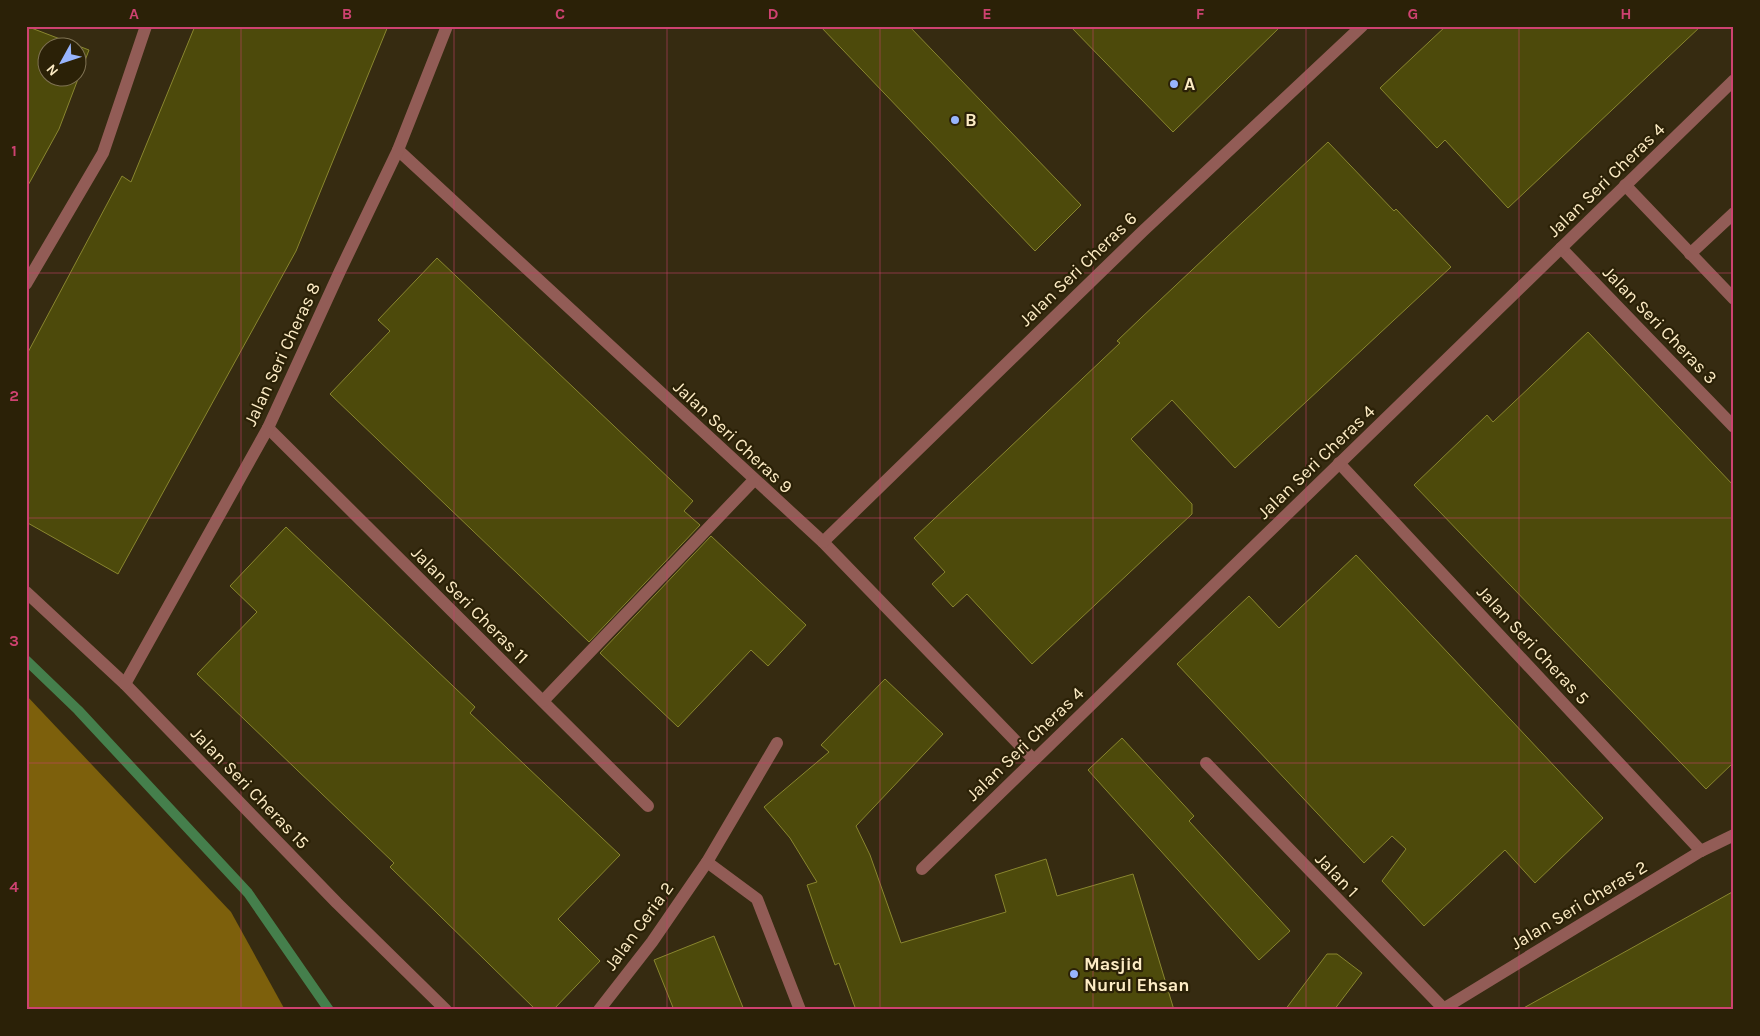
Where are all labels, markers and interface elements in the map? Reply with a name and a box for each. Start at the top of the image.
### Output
text: A [129,4,139,23]
text: B [342,4,352,23]
text: C [555,4,565,23]
text: D [768,4,779,23]
text: E [982,4,992,23]
text: F [1196,4,1205,23]
text: G [1408,4,1418,23]
text: H [1620,4,1632,23]
north arrow [38,38,88,88]
text: N [43,61,62,79]
place label: A [1184,73,1195,95]
marker: A [1168,78,1180,90]
place label: B [965,109,977,131]
marker: B [949,114,961,126]
street label: Jalan Seri Cheras 4 [1543,118,1669,242]
text: 1 [11,141,17,160]
street label: Jalan Seri Cheras 6 [1015,207,1141,331]
street label: Jalan Seri Cheras 3 [1598,261,1722,389]
street label: Jalan Seri Cheras 8 [239,279,325,429]
street label: Jalan Seri Cheras 9 [669,376,797,498]
text: 2 [9,386,19,405]
street label: Jalan Seri Cheras 4 [1253,400,1379,524]
street label: Jalan Seri Cheras 11 [407,542,533,668]
street label: Jalan Seri Cheras 5 [1472,581,1594,709]
text: 3 [9,631,19,650]
street label: Jalan Seri Cheras 4 [962,682,1088,806]
street label: Jalan Seri Cheras 15 [186,722,314,854]
street label: Jalan 1 [1311,848,1363,902]
street label: Jalan Seri Cheras 2 [1507,856,1651,954]
text: 4 [9,877,19,896]
street label: Jalan Ceria 2 [600,877,678,975]
place label: Masjid Nurul Ehsan [1084,953,1190,996]
marker: Masjid Nurul Ehsan [1068,968,1080,980]

